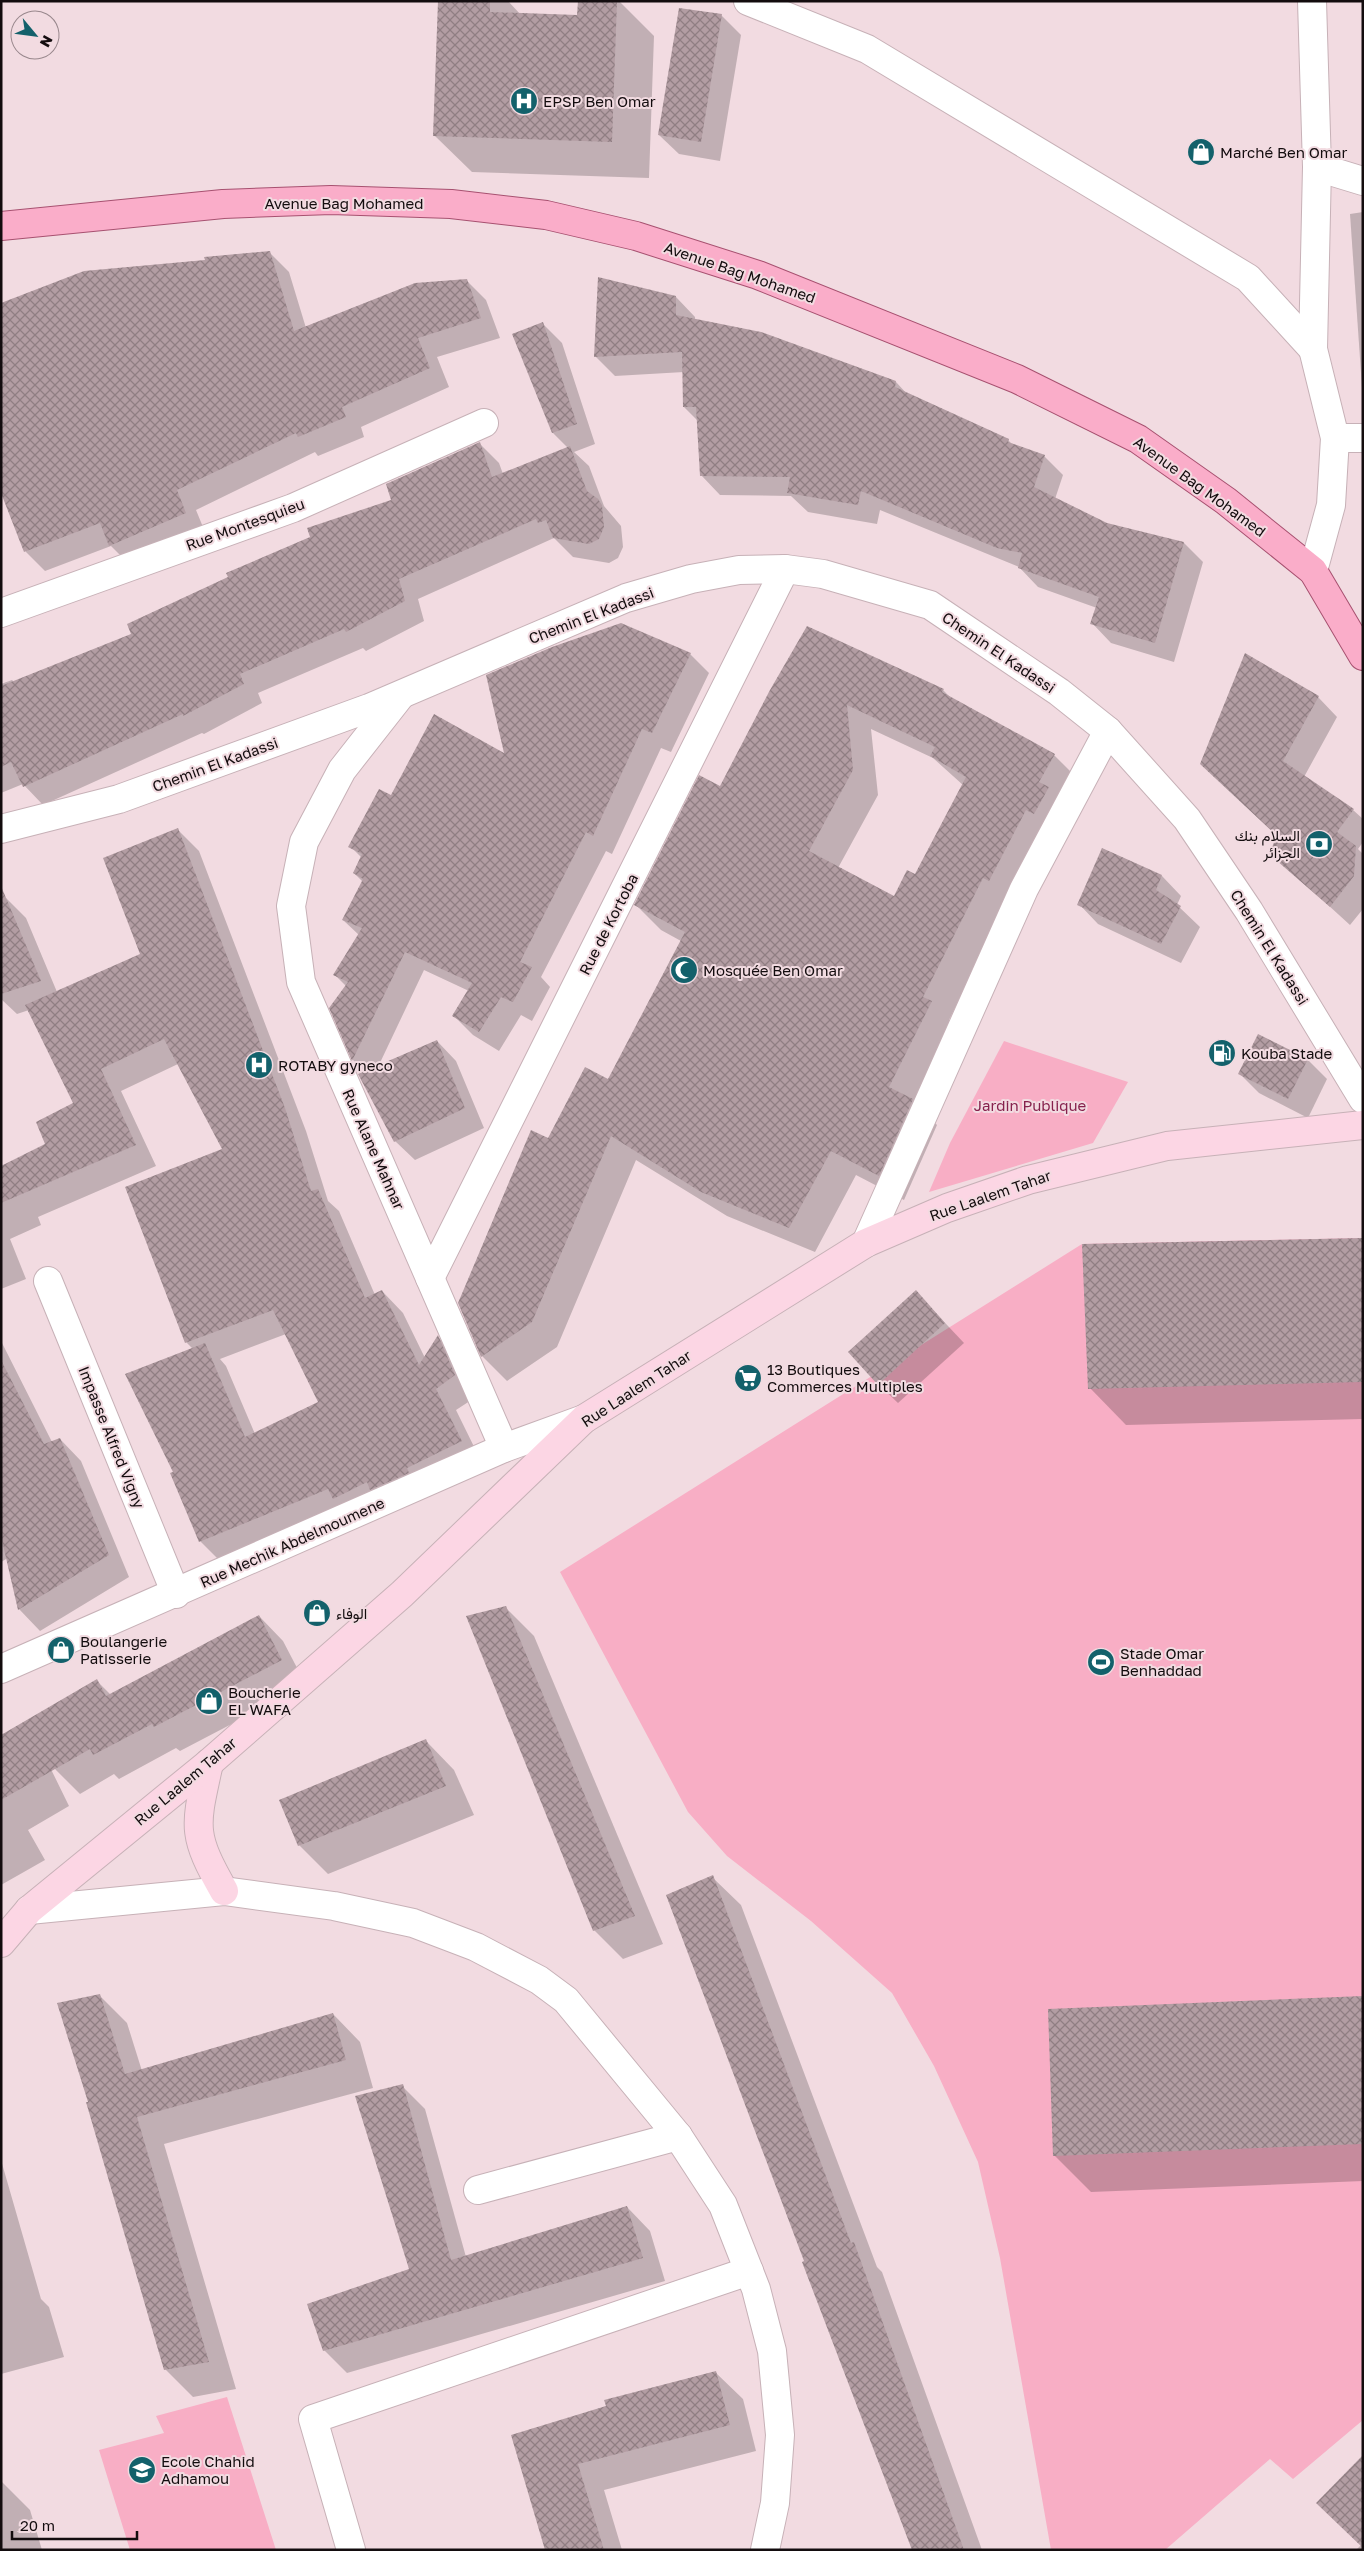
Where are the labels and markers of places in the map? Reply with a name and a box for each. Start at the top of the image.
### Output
hospital icon: EPSP Ben Omar [509,86,539,116]
place label: EPSP Ben Omar [543,92,656,110]
shop icon: Marché Ben Omar [1186,137,1216,167]
place label: Marché Ben Omar [1220,143,1348,161]
place label: السلام بنك الجزائر [1235,826,1300,862]
bank icon: السلام بنك الجزائر [1304,829,1334,859]
mosque icon: Mosquée Ben Omar [669,955,699,985]
place label: Mosquée Ben Omar [703,961,843,979]
fuel station icon: Kouba Stade [1207,1038,1237,1068]
place label: Kouba Stade [1241,1044,1333,1062]
hospital icon: ROTABY gyneco [244,1050,274,1080]
place label: ROTABY gyneco [278,1056,393,1074]
place label: 13 Boutiques Commerces Multiples [767,1360,923,1395]
supermarket icon: 13 Boutiques Commerces Multiples [733,1363,763,1393]
shop icon: الوفاء [302,1598,332,1628]
place label: الوفاء [336,1604,367,1623]
place label: Boulangerie Patisserie [80,1632,167,1667]
shop icon: Boulangerie Patisserie [46,1635,76,1665]
place label: Stade Omar Benhaddad [1120,1644,1204,1679]
sports icon: Stade Omar Benhaddad [1086,1647,1116,1677]
place label: Boucherie EL WAFA [228,1683,301,1718]
shop icon: Boucherie EL WAFA [194,1686,224,1716]
place label: Ecole Chahid Adhamou [161,2452,255,2487]
school or university icon: Ecole Chahid Adhamou [127,2455,157,2485]

